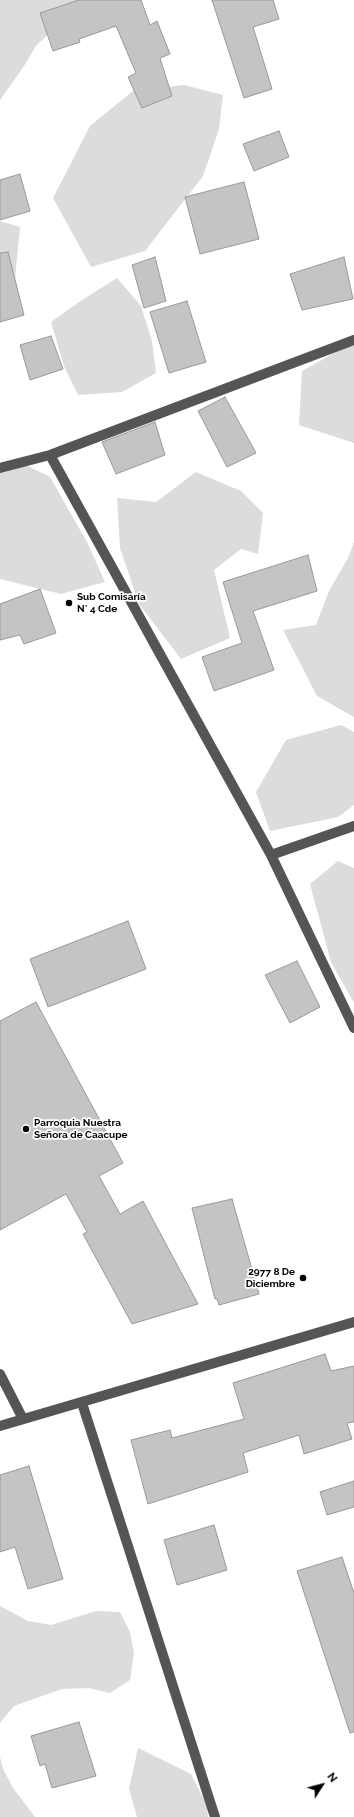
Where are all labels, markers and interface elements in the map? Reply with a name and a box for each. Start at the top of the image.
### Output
place label: Sub Comisaría N° 4 Cde [77,591,146,614]
marker: Sub Comisaría N° 4 Cde [64,598,74,608]
place label: Parroquia Nuestra Señora de Caacupe [34,1117,128,1140]
marker: Parroquia Nuestra Señora de Caacupe [21,1124,31,1134]
place label: 2977 8 De Diciembre [246,1266,295,1290]
marker: 2977 8 De Diciembre [298,1273,308,1283]
north arrow [302,1765,342,1805]
text: N [324,1770,340,1785]

